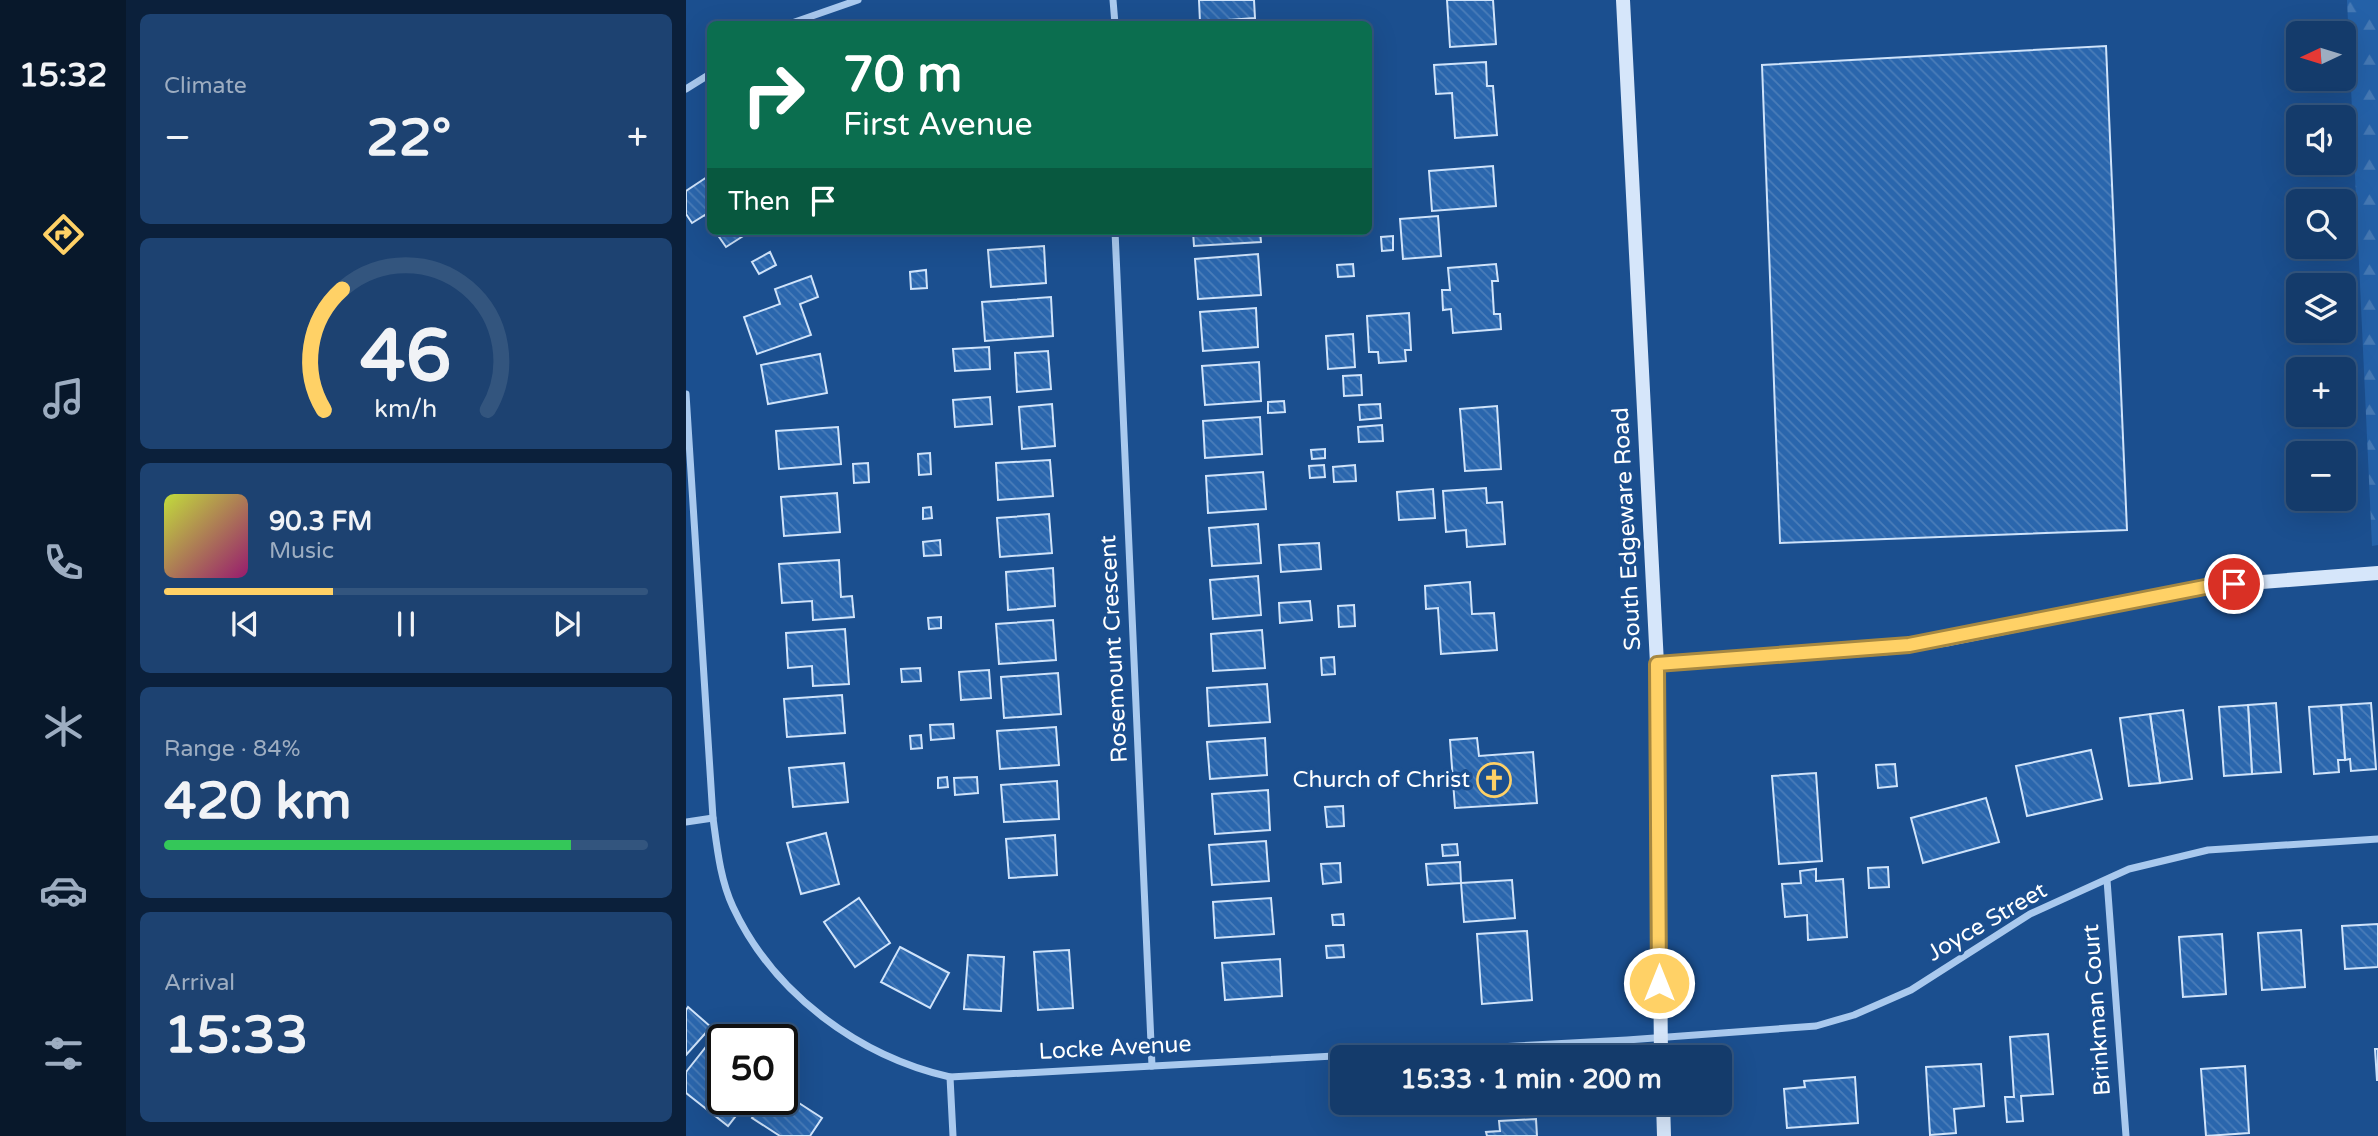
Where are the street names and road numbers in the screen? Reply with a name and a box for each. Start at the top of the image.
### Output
street label: South Edgeware Road [1607,407,1647,651]
street label: Rosemount Crescent [1094,534,1134,764]
street label: Joyce Street [1922,876,2052,968]
street label: Brinkman Court [2077,923,2117,1097]
street label: Locke Avenue [1038,1030,1192,1066]

